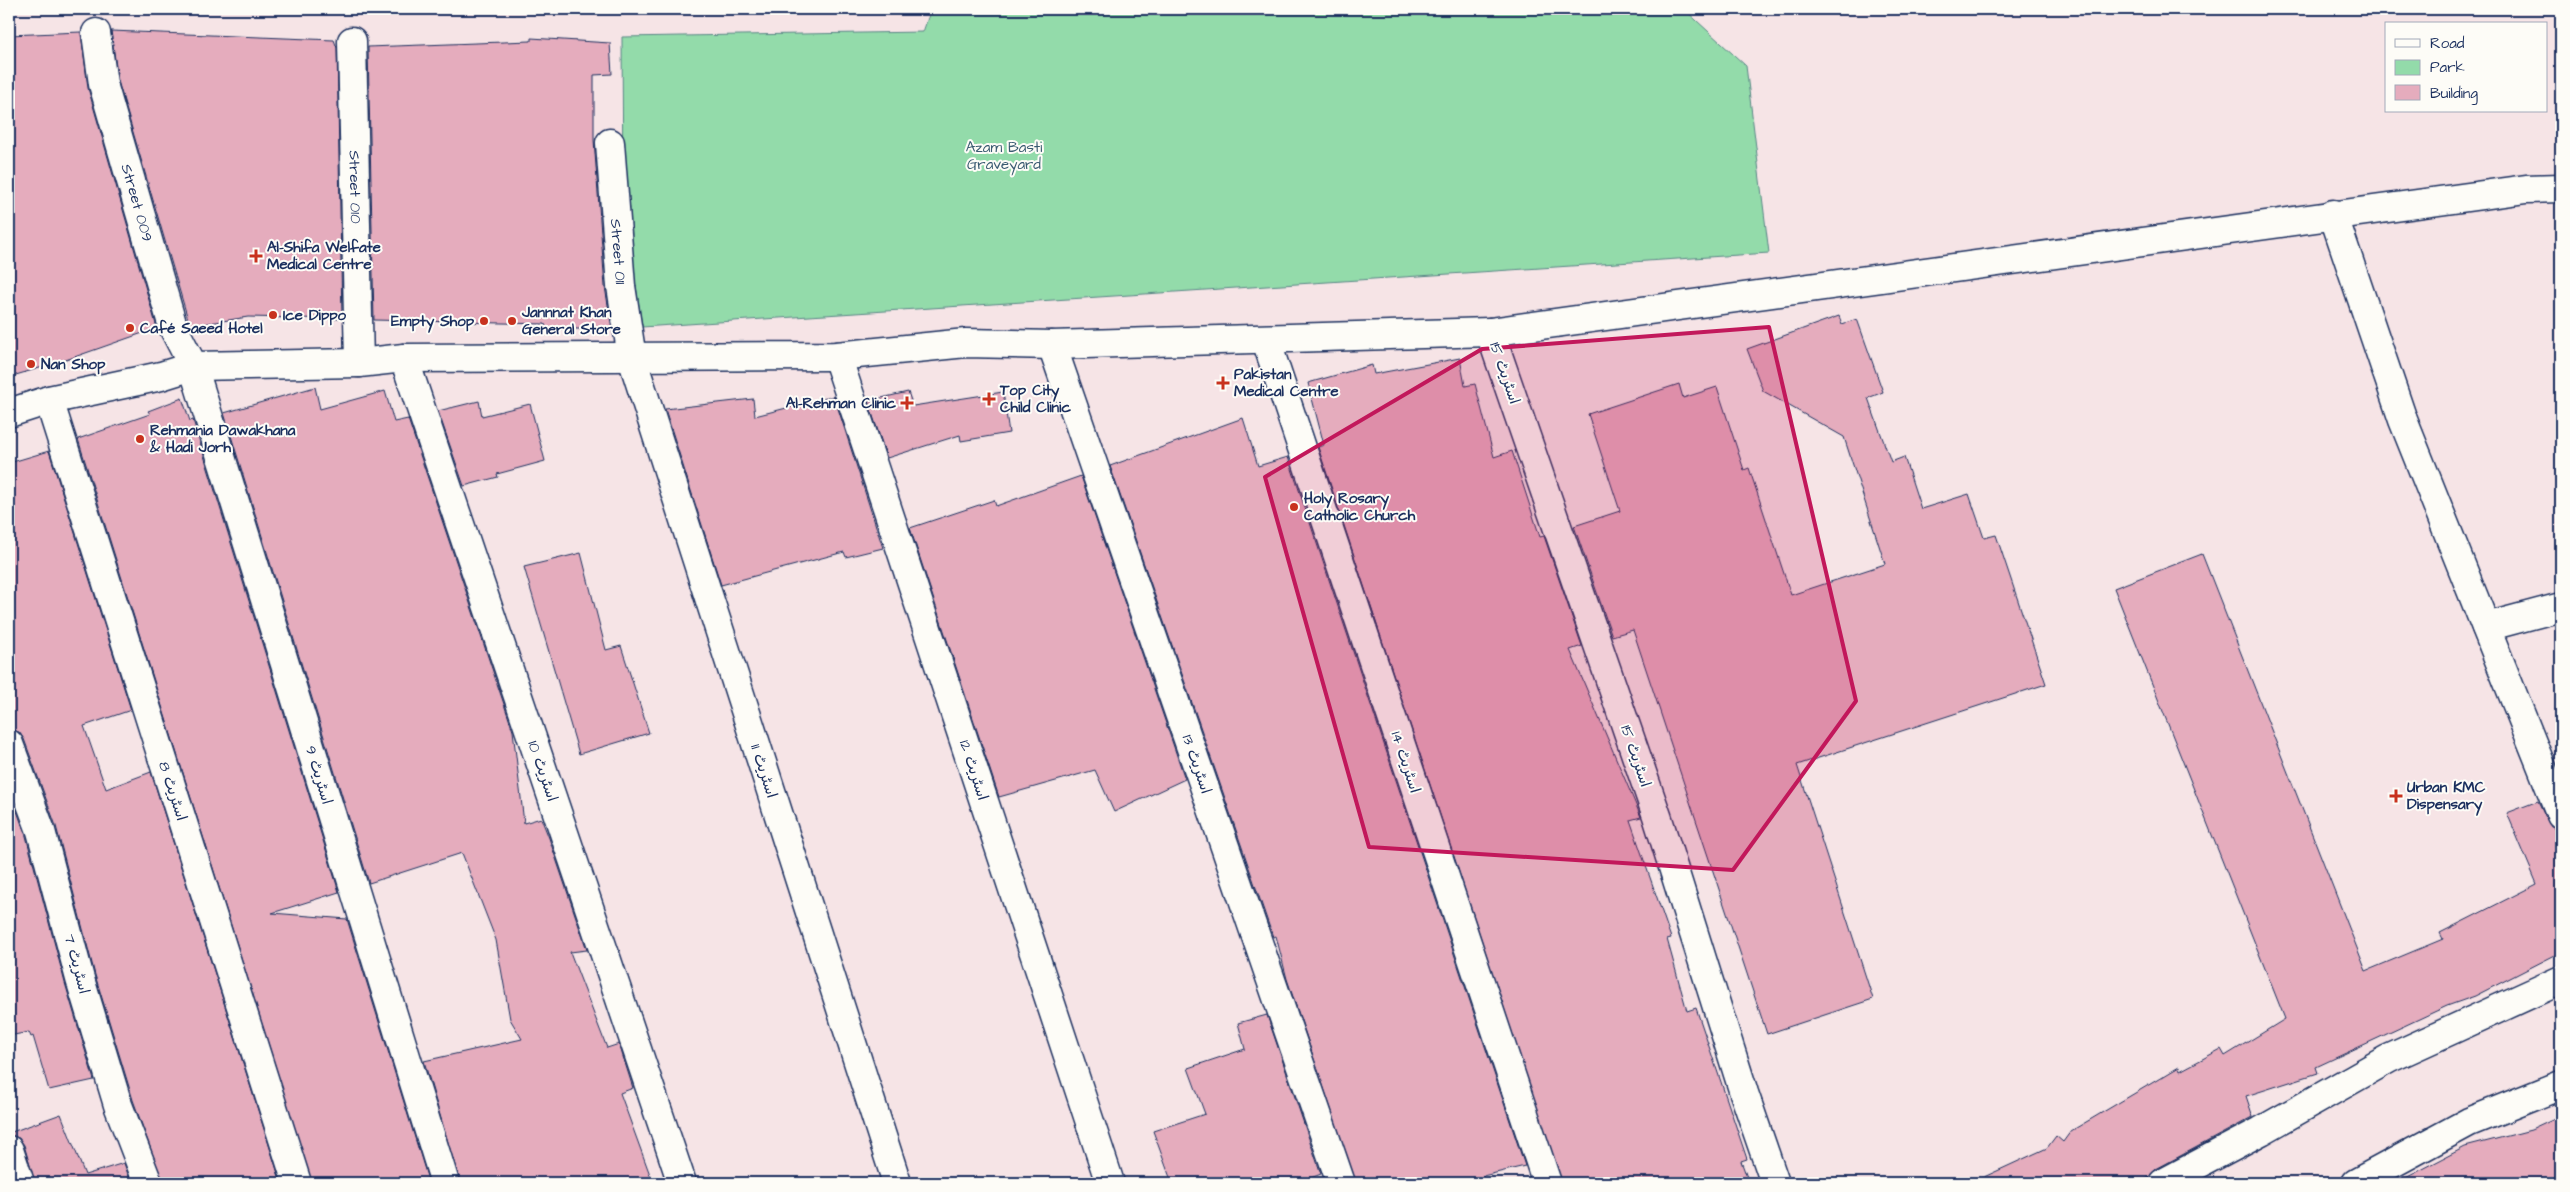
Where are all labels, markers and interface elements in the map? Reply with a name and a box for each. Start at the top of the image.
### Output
legend [2385,22,2548,112]
text: Road [2430,33,2465,54]
text: Park [2430,57,2465,78]
text: Building [2430,83,2478,105]
park label: Azam Basti Graveyard [966,137,1043,176]
street label: Street 010 [343,150,366,224]
street label: Street 009 [116,162,158,244]
street label: Street 011 [605,218,631,285]
place label: Al-Shifa Welfate Medical Centre [267,237,381,275]
marker: Al-Shifa Welfate Medical Centre [249,249,263,263]
place label: Jannnat Khan General Store [521,302,621,340]
place label: Ice Dippo [283,305,347,326]
marker: Ice Dippo [267,309,279,321]
place label: Empty Shop [391,311,475,333]
marker: Empty Shop [478,315,490,327]
marker: Jannnat Khan General Store [506,315,518,327]
place label: Café Saeed Hotel [140,318,263,339]
marker: Café Saeed Hotel [124,322,136,334]
street label: اسٹریٹ 15 [1484,339,1525,407]
place label: Nan Shop [41,354,106,375]
marker: Nan Shop [25,358,37,370]
place label: Pakistan Medical Centre [1234,364,1339,402]
marker: Pakistan Medical Centre [1216,376,1230,390]
place label: Top City Child Clinic [999,380,1071,418]
marker: Top City Child Clinic [982,392,996,406]
place label: Al-Rehman Clinic [786,393,897,414]
marker: Al-Rehman Clinic [900,396,914,410]
place label: Rehmania Dawakhana & Hadi Jorh [149,420,296,458]
marker: Rehmania Dawakhana & Hadi Jorh [134,433,146,445]
place label: Holy Rosary Catholic Church [1304,488,1416,526]
marker: Holy Rosary Catholic Church [1288,501,1300,513]
street label: اسٹریٹ 15 [1615,722,1656,790]
street label: اسٹریٹ 14 [1386,729,1425,796]
street label: اسٹریٹ 13 [1177,732,1216,797]
street label: اسٹریٹ 12 [954,737,993,803]
street label: اسٹریٹ 10 [522,738,563,804]
street label: اسٹریٹ 11 [745,741,782,801]
street label: اسٹریٹ 9 [300,743,337,807]
street label: اسٹریٹ 8 [153,759,192,824]
place label: Urban KMC Dispensary [2407,777,2486,816]
marker: Urban KMC Dispensary [2389,789,2403,803]
street label: اسٹریٹ 7 [58,932,95,996]

